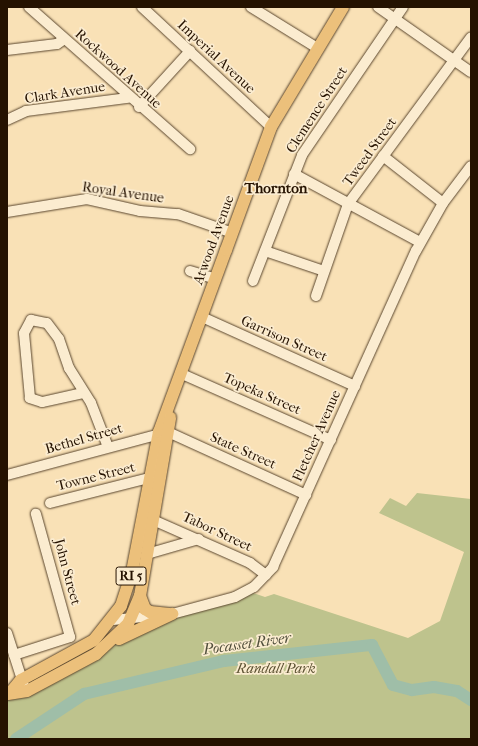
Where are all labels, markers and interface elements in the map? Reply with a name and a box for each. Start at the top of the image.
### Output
street label: Imperial Avenue [174,17,258,97]
street label: Rockwood Avenue [71,26,165,112]
street label: Clemence Street [283,64,351,156]
street label: Clark Avenue [24,78,106,108]
street label: Tweed Street [339,114,401,190]
street label: Royal Avenue [81,179,165,207]
district label: Thornton [245,180,307,198]
street label: Atwood Avenue [190,193,238,287]
street label: Garrison Street [238,312,330,366]
street label: Topeka Street [221,369,303,419]
street label: Fletcher Avenue [289,388,345,484]
street label: Bethel Street [43,420,125,458]
street label: State Street [207,429,279,473]
street label: Towne Street [55,459,137,495]
street label: Tabor Street [179,509,255,555]
street label: John Street [50,537,84,607]
road number: RI 5 [115,565,147,587]
water label: Pocasset River [202,629,292,659]
park label: Randall Park [236,661,316,677]

